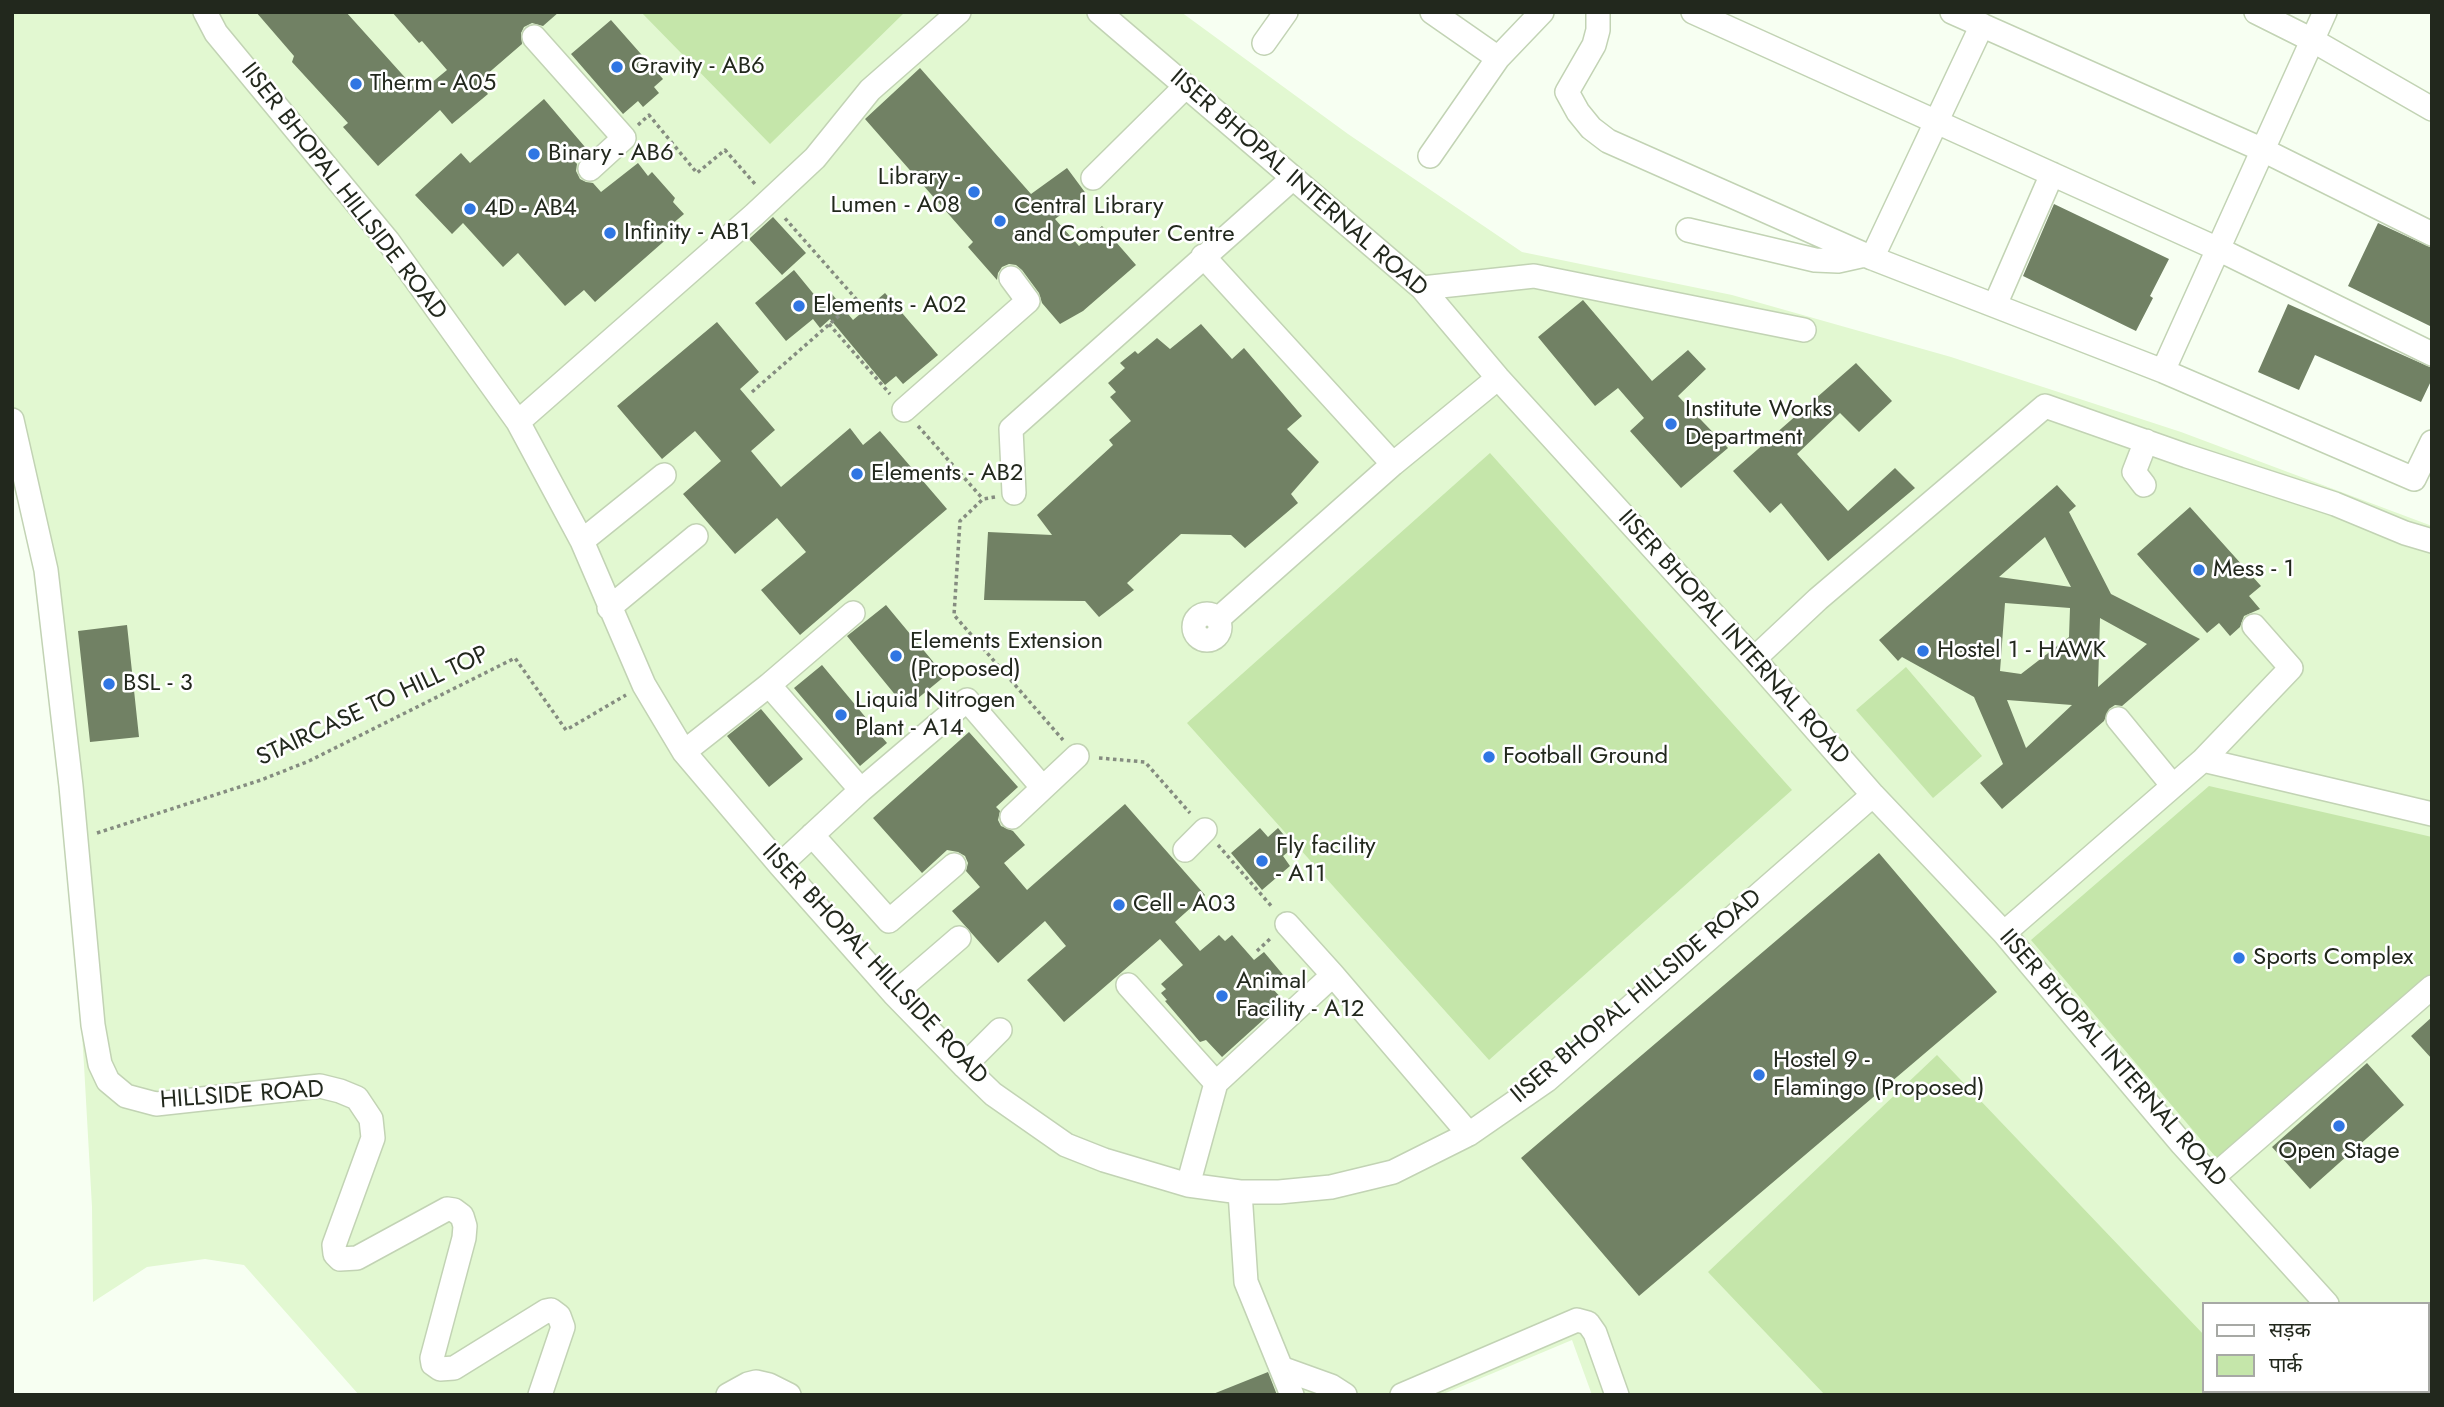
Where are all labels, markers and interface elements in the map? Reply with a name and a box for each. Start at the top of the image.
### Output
place label: Gravity - AB6 [631,53,765,81]
street label: IISER BHOPAL HILLSIDE ROAD [234,58,452,326]
marker: Gravity - AB6 [609,59,625,75]
street label: IISER BHOPAL INTERNAL ROAD [1163,64,1433,304]
place label: Therm - A05 [370,70,496,98]
marker: Therm - A05 [348,76,364,92]
place label: Binary - AB6 [548,140,674,168]
marker: Binary - AB6 [526,146,542,162]
place label: Library - Lumen - A08 [831,164,960,220]
marker: Library - Lumen - A08 [966,184,982,200]
place label: Central Library and Computer Centre [1014,193,1235,249]
place label: 4D - AB4 [484,195,577,223]
marker: 4D - AB4 [462,201,478,217]
marker: Central Library and Computer Centre [992,213,1008,229]
place label: Infinity - AB1 [624,219,750,247]
marker: Infinity - AB1 [602,225,618,241]
place label: Elements - A02 [813,292,967,320]
marker: Elements - A02 [791,298,807,314]
place label: Institute Works Department [1685,396,1832,452]
marker: Institute Works Department [1663,416,1679,432]
place label: Elements - AB2 [871,460,1024,488]
marker: Elements - AB2 [849,466,865,482]
street label: IISER BHOPAL INTERNAL ROAD [1611,505,1855,771]
place label: Mess - 1 [2213,556,2294,584]
marker: Mess - 1 [2191,562,2207,578]
place label: Elements Extension (Proposed) [910,628,1103,684]
place label: Hostel 1 - HAWK [1937,637,2106,665]
street label: STAIRCASE TO HILL TOP [252,641,494,773]
marker: Hostel 1 - HAWK [1915,643,1931,659]
marker: Elements Extension (Proposed) [888,648,904,664]
place label: BSL - 3 [123,670,193,698]
marker: BSL - 3 [101,676,117,692]
place label: Liquid Nitrogen Plant - A14 [855,687,1016,743]
marker: Liquid Nitrogen Plant - A14 [833,707,849,723]
place label: Football Ground [1503,743,1668,771]
marker: Football Ground [1481,749,1497,765]
place label: Fly facility - A11 [1276,833,1375,889]
street label: IISER BHOPAL HILLSIDE ROAD [755,839,993,1091]
marker: Fly facility - A11 [1254,853,1270,869]
street label: IISER BHOPAL HILLSIDE ROAD [1506,884,1768,1110]
place label: Cell - A03 [1133,891,1236,919]
marker: Cell - A03 [1111,897,1127,913]
street label: IISER BHOPAL INTERNAL ROAD [1992,924,2232,1194]
place label: Sports Complex [2253,944,2413,972]
marker: Sports Complex [2231,950,2247,966]
place label: Animal Facility - A12 [1236,968,1364,1024]
marker: Animal Facility - A12 [1214,988,1230,1004]
place label: Hostel 9 - Flamingo (Proposed) [1773,1047,1985,1103]
marker: Hostel 9 - Flamingo (Proposed) [1751,1067,1767,1083]
street label: HILLSIDE ROAD [159,1076,325,1116]
marker: Open Stage [2331,1118,2347,1134]
place label: Open Stage [2278,1138,2400,1166]
legend [2202,1302,2430,1393]
text: सड़क [2269,1315,2311,1345]
text: पार्क [2269,1350,2303,1380]

